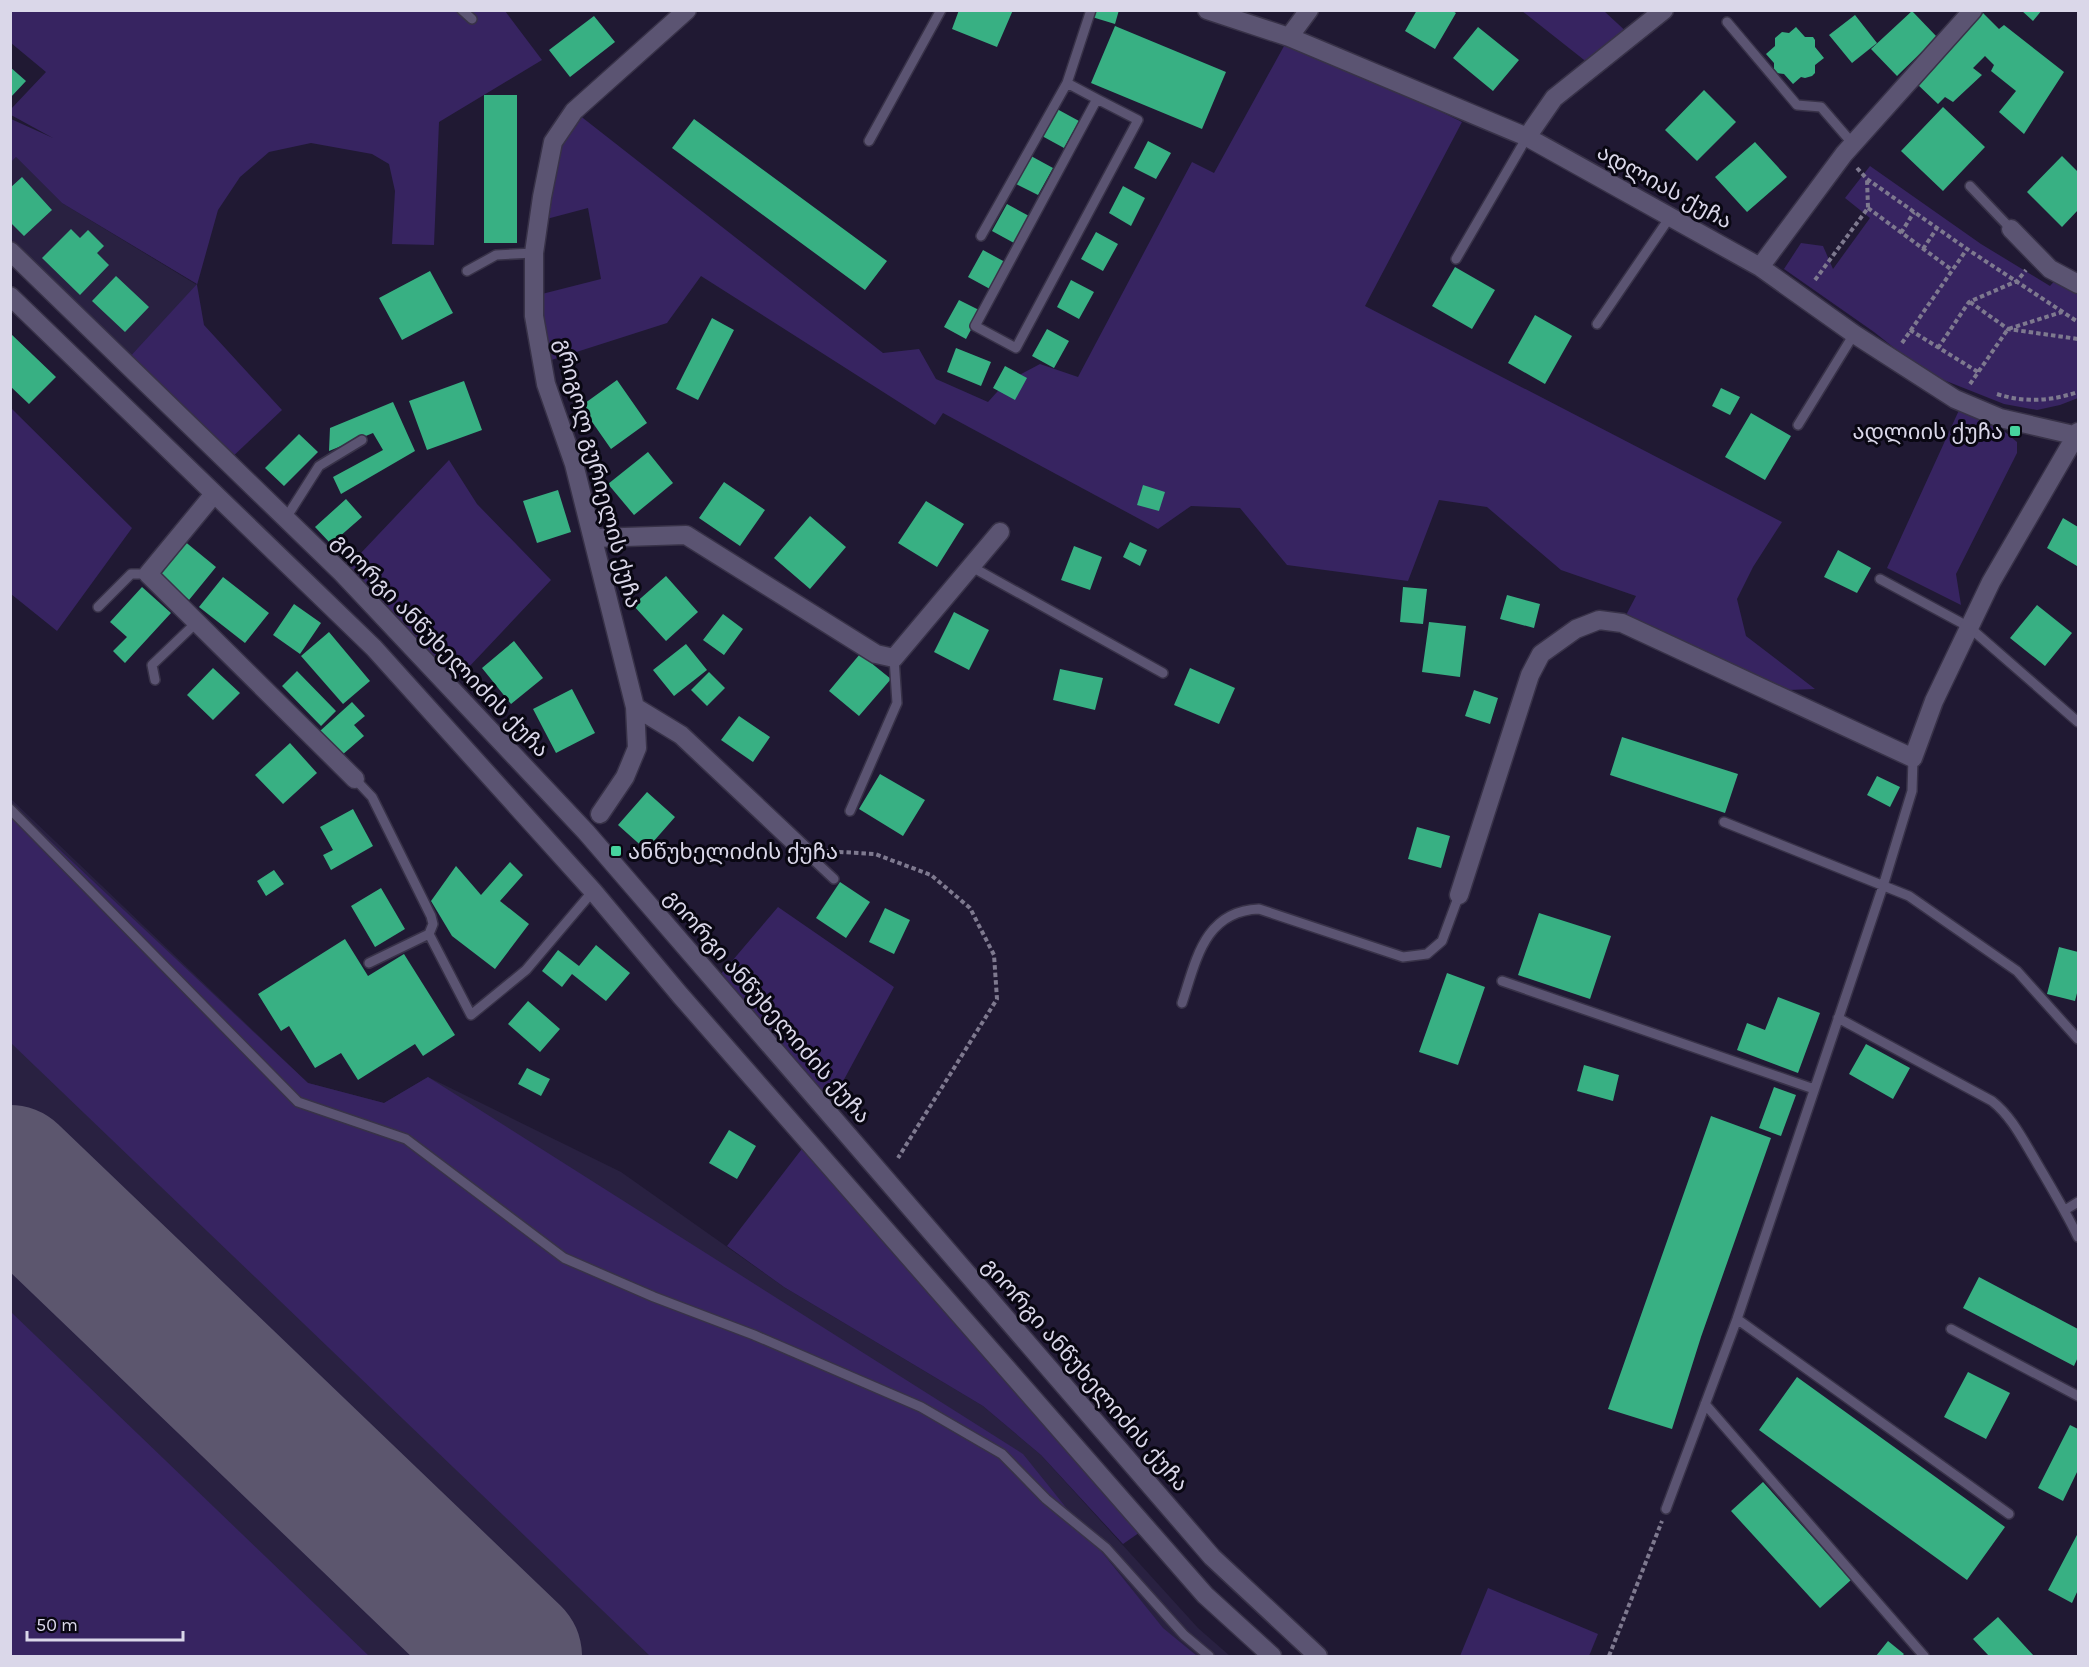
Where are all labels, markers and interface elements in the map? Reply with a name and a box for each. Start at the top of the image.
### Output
street label: ადლიას ქუჩა [1593,139,1736,235]
street label: გრიგოლ გურიელის ქუჩა [549,336,647,611]
place label: ადლიის ქუჩა [1852,419,2003,445]
marker: ადლიის ქუჩა [2008,424,2022,438]
street label: გიორგი ანწუხელიძის ქუჩა [326,528,554,763]
place label: ანწუხელიძის ქუჩა [628,839,838,865]
marker: ანწუხელიძის ქუჩა [609,844,623,858]
street label: გიორგი ანწუხელიძის ქუჩა [659,885,876,1129]
street label: გიორგი ანწუხელიძის ქუჩა [977,1253,1194,1497]
scale bar [27,1604,183,1642]
text: 50 m [36,1614,78,1636]

